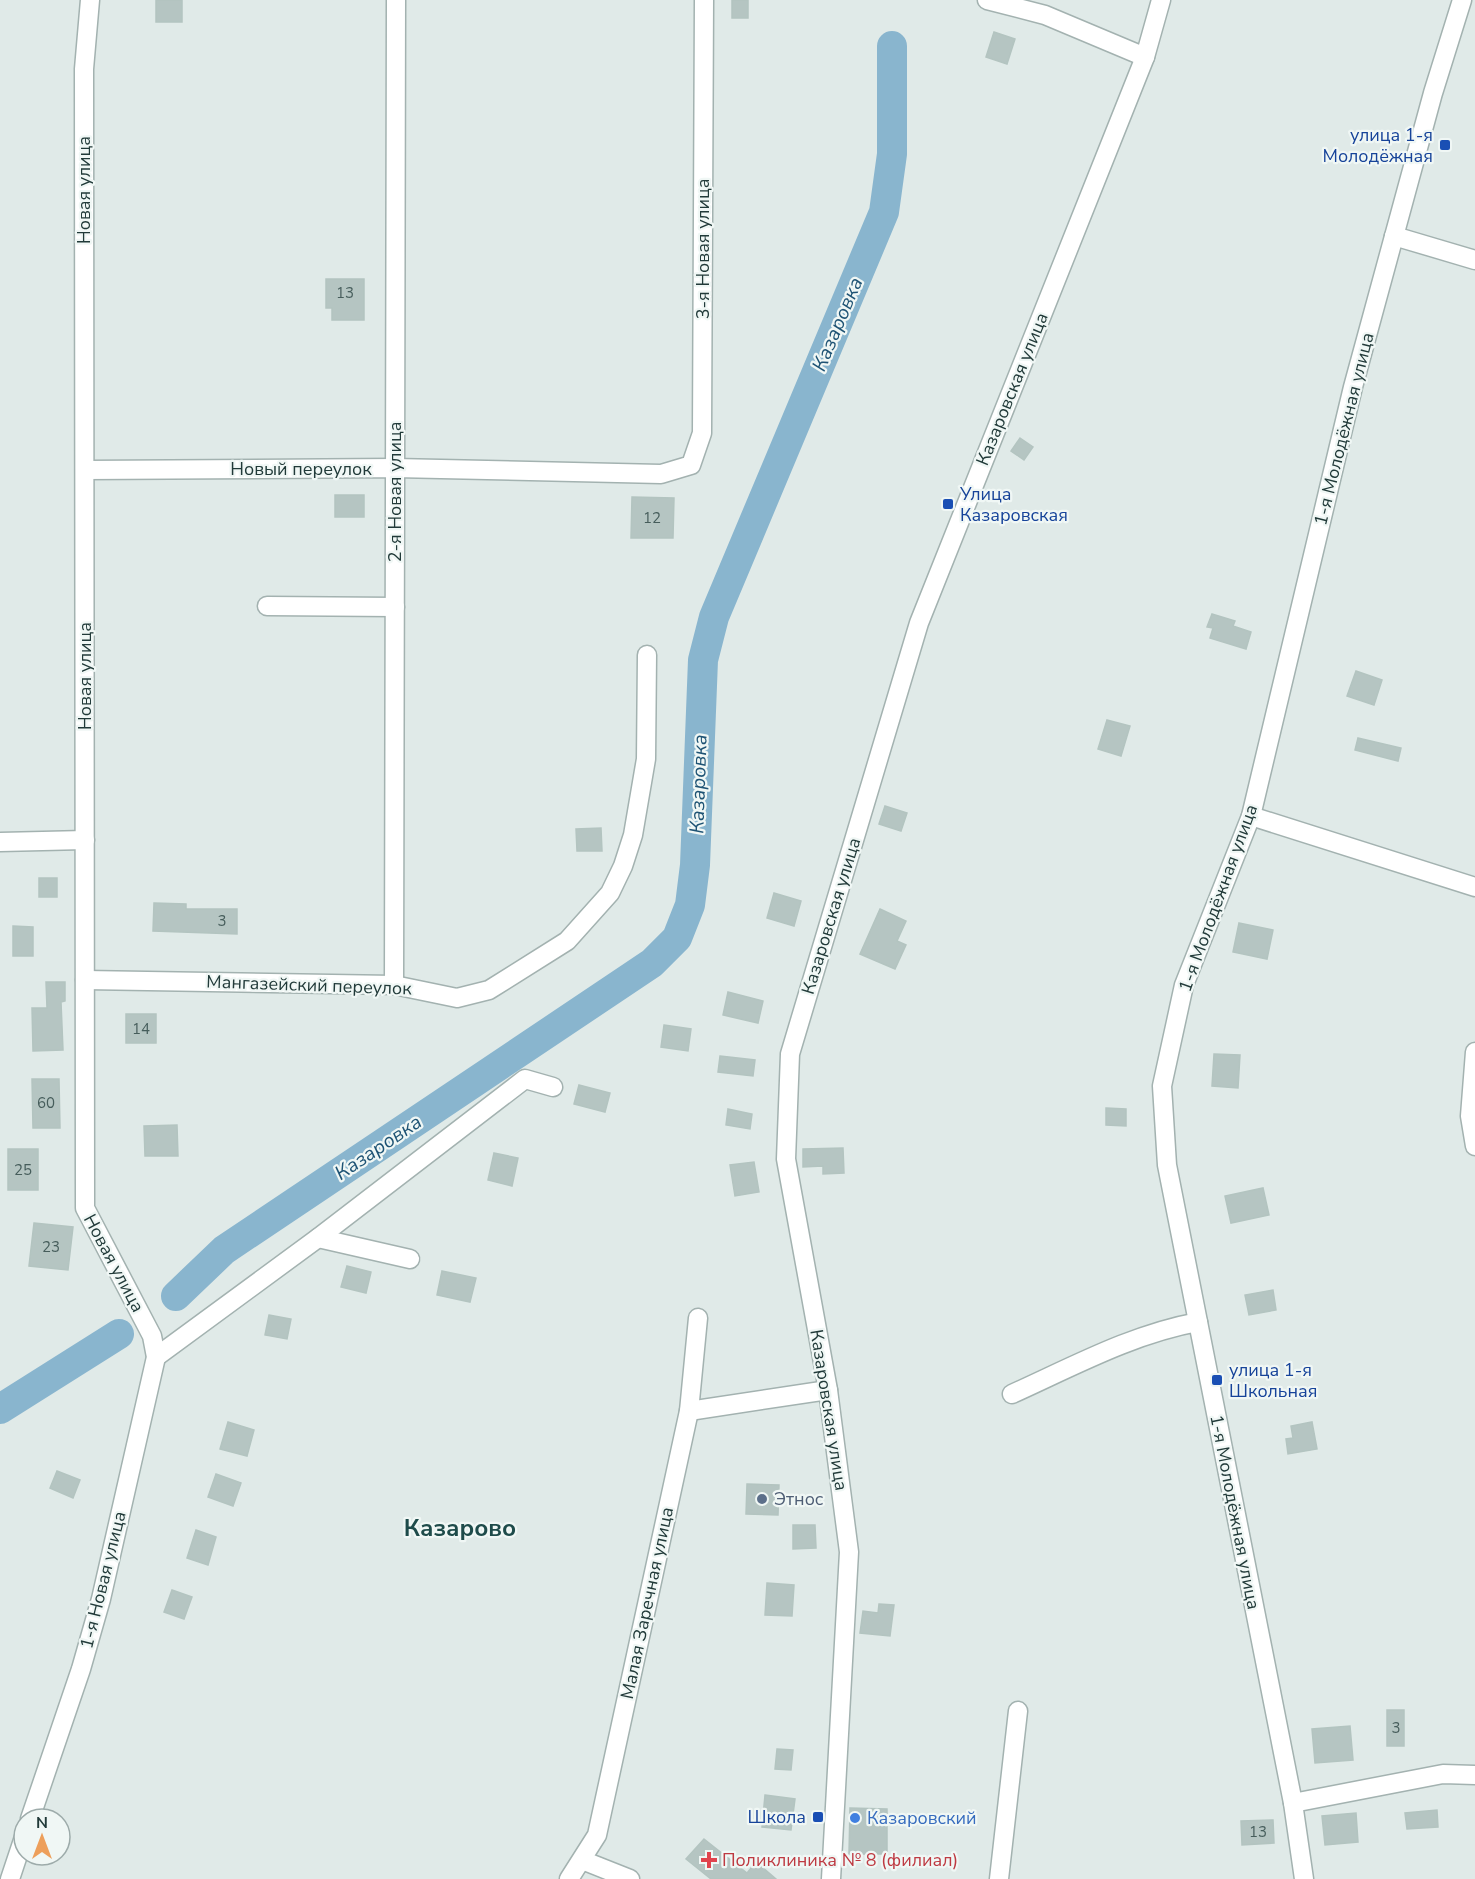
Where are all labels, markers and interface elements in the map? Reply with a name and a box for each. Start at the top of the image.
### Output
place label: улица 1-я Молодёжная [1323,123,1433,168]
street label: Новая улица [72,136,96,244]
marker: улица 1-я Молодёжная [1438,138,1452,152]
street label: 3-я Новая улица [691,179,715,319]
water label: Казаровка [806,273,869,375]
house number: 13 [336,283,354,303]
street label: Казаровская улица [970,309,1054,469]
street label: 1-я Молодёжная улица [1308,330,1380,528]
street label: 2-я Новая улица [383,422,407,562]
street label: Новый переулок [230,457,372,481]
place label: Улица Казаровская [959,482,1068,527]
marker: Улица Казаровская [941,497,955,511]
house number: 12 [643,508,661,528]
street label: Новая улица [73,622,97,730]
water label: Казаровка [683,734,714,834]
street label: 1-я Молодёжная улица [1173,801,1263,995]
street label: Казаровская улица [796,835,866,997]
house number: 3 [217,911,227,931]
street label: Мангазейский переулок [206,969,413,1001]
house number: 14 [132,1019,150,1039]
house number: 60 [37,1093,55,1113]
water label: Казаровка [329,1108,427,1186]
house number: 25 [14,1160,32,1180]
street label: Новая улица [78,1210,150,1316]
house number: 23 [42,1237,60,1257]
street label: Казаровская улица [804,1328,854,1492]
place label: улица 1-я Школьная [1229,1358,1317,1403]
marker: улица 1-я Школьная [1210,1373,1224,1387]
street label: 1-я Молодёжная улица [1204,1413,1266,1611]
place label: Этнос [774,1487,824,1511]
marker: Этнос [755,1492,769,1506]
street label: Малая Заречная улица [615,1505,679,1701]
street label: 1-я Новая улица [74,1509,132,1651]
district label: Казарово [404,1512,516,1544]
house number: 3 [1391,1718,1401,1738]
place label: Школа [748,1805,806,1829]
place label: Казаровский [867,1806,977,1830]
north arrow [12,1807,72,1867]
marker: Школа [811,1810,825,1824]
marker: Казаровский [848,1811,862,1825]
text: N [36,1812,48,1834]
house number: 13 [1249,1822,1267,1842]
place label: Поликлиника № 8 (филиал) [722,1848,958,1872]
marker: Поликлиника № 8 (филиал) [700,1851,718,1869]

